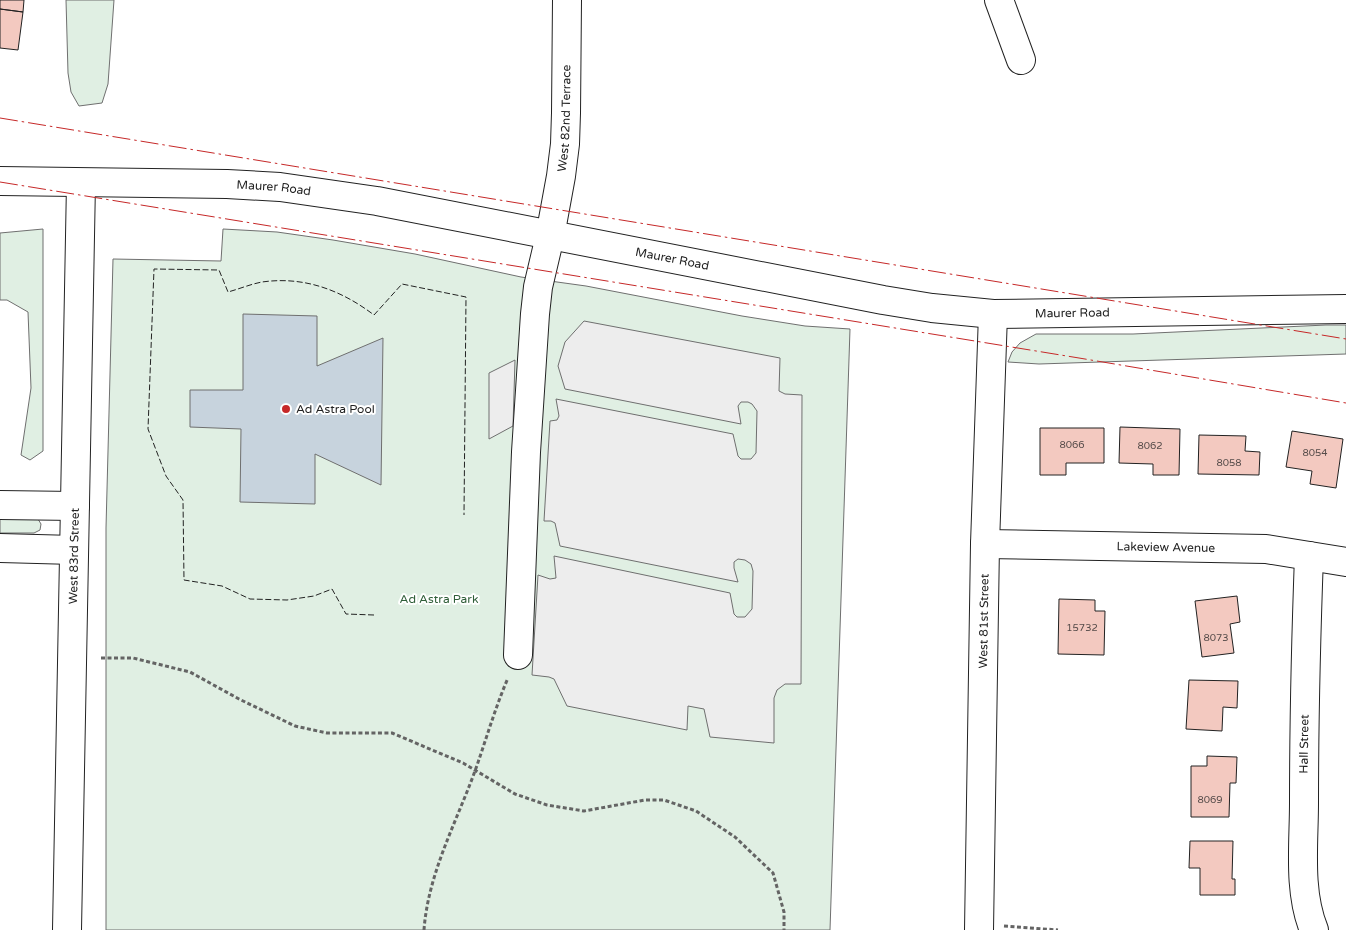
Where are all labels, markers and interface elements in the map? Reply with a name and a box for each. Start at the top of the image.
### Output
street label: West 82nd Terrace [555,64,573,173]
street label: Maurer Road [236,178,312,198]
street label: Maurer Road [634,245,710,273]
street label: Maurer Road [1035,305,1110,320]
place label: Ad Astra Pool [296,402,375,416]
marker: Ad Astra Pool [280,403,292,415]
house number: 8066 [1059,439,1085,451]
house number: 8062 [1137,440,1163,452]
house number: 8054 [1302,447,1328,459]
house number: 8058 [1216,457,1242,469]
street label: West 83rd Street [66,507,82,604]
street label: Lakeview Avenue [1117,539,1216,555]
street label: West 81st Street [976,573,992,668]
park label: Ad Astra Park [400,592,479,606]
house number: 15732 [1066,622,1098,634]
house number: 8073 [1203,632,1229,644]
street label: Hall Street [1296,714,1312,774]
house number: 8069 [1197,794,1223,806]

